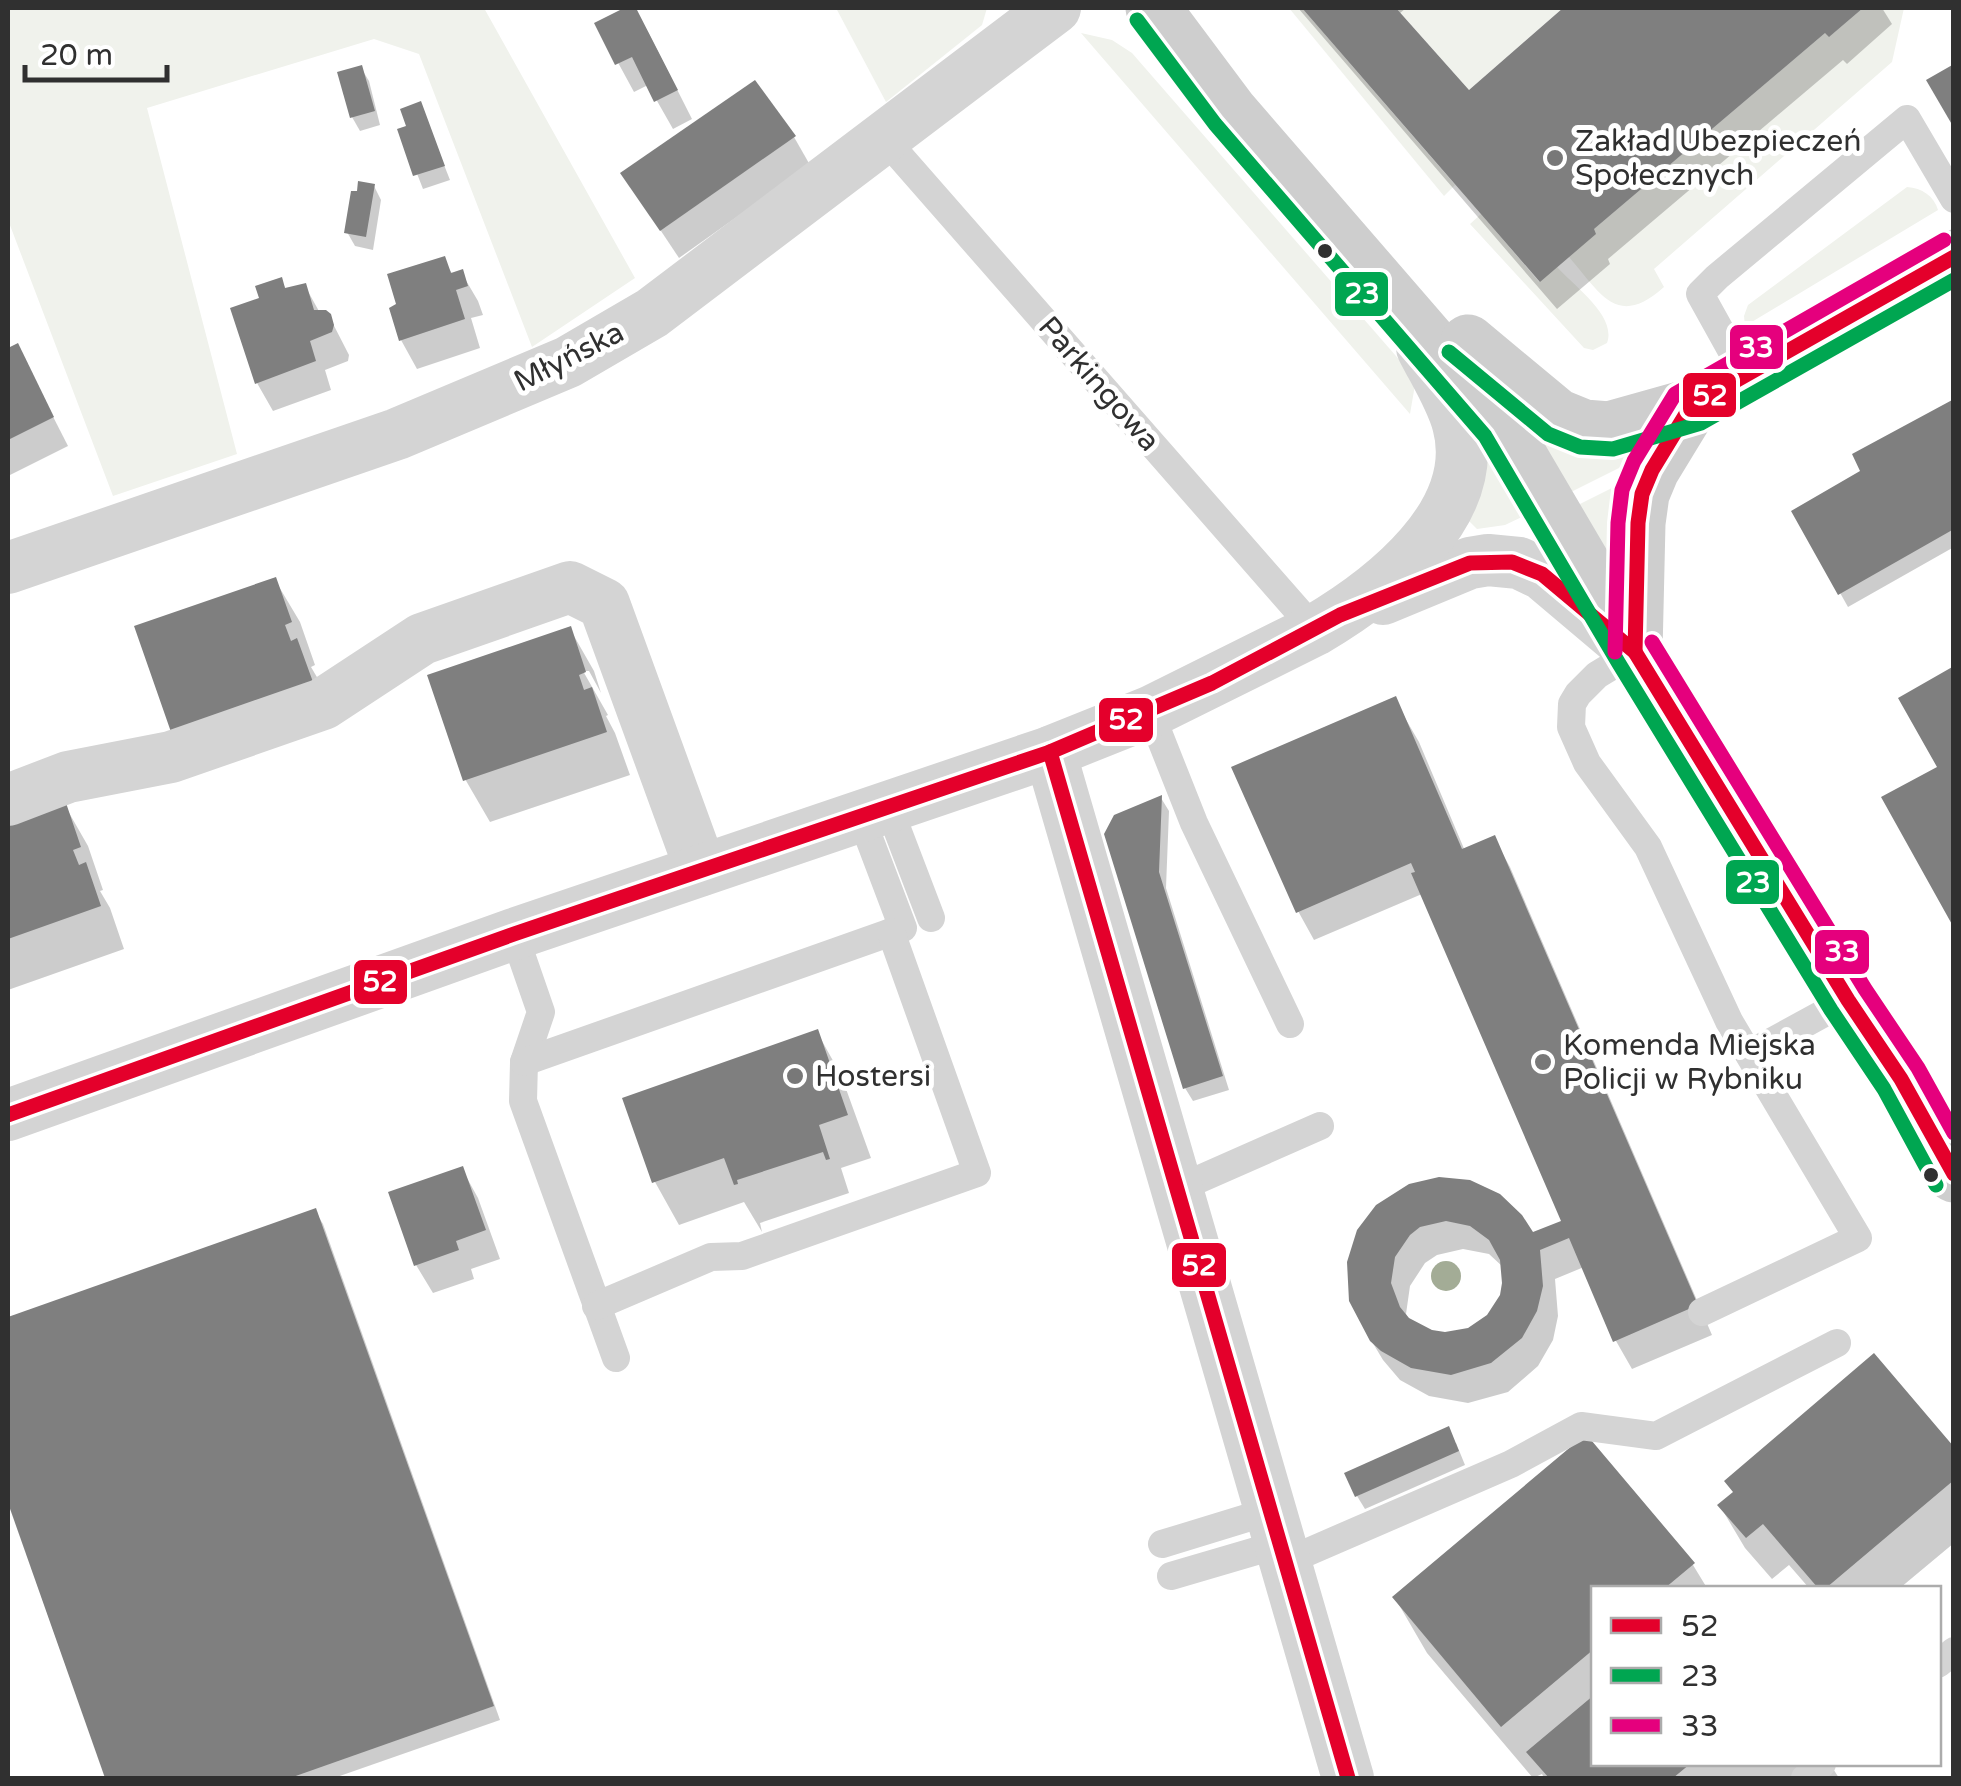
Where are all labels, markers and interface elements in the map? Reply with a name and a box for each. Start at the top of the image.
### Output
scale bar [25,20,168,82]
text: 20 m [40,37,113,74]
place label: Zakład Ubezpieczeń Społecznych [1575,123,1861,194]
marker: Zakład Ubezpieczeń Społecznych [1544,147,1566,169]
unlabelled marker [1315,241,1335,261]
line badge: 23 [1333,270,1390,318]
text: 23 [1344,277,1380,311]
street label: Parkingowa [1030,309,1168,459]
street label: Młyńska [508,314,630,400]
line badge: 33 [1728,323,1785,371]
text: 33 [1738,331,1774,365]
line badge: 52 [1681,371,1738,419]
text: 52 [1692,379,1728,413]
line badge: 52 [1097,696,1155,744]
text: 52 [1108,703,1144,737]
line badge: 23 [1724,858,1781,906]
text: 23 [1735,866,1771,900]
line badge: 33 [1813,928,1871,976]
text: 33 [1824,935,1860,969]
line badge: 52 [352,958,409,1006]
text: 52 [362,965,398,999]
place label: Komenda Miejska Policji w Rybniku [1563,1027,1816,1098]
marker: Komenda Miejska Policji w Rybniku [1532,1051,1554,1073]
place label: Hostersi [815,1058,931,1095]
marker: Hostersi [784,1065,806,1087]
unlabelled marker [1921,1165,1941,1185]
line badge: 52 [1170,1241,1228,1289]
text: 52 [1181,1249,1217,1283]
legend [1591,1586,1941,1766]
text: 52 [1681,1608,1719,1645]
text: 23 [1681,1658,1719,1695]
text: 33 [1681,1708,1719,1745]

